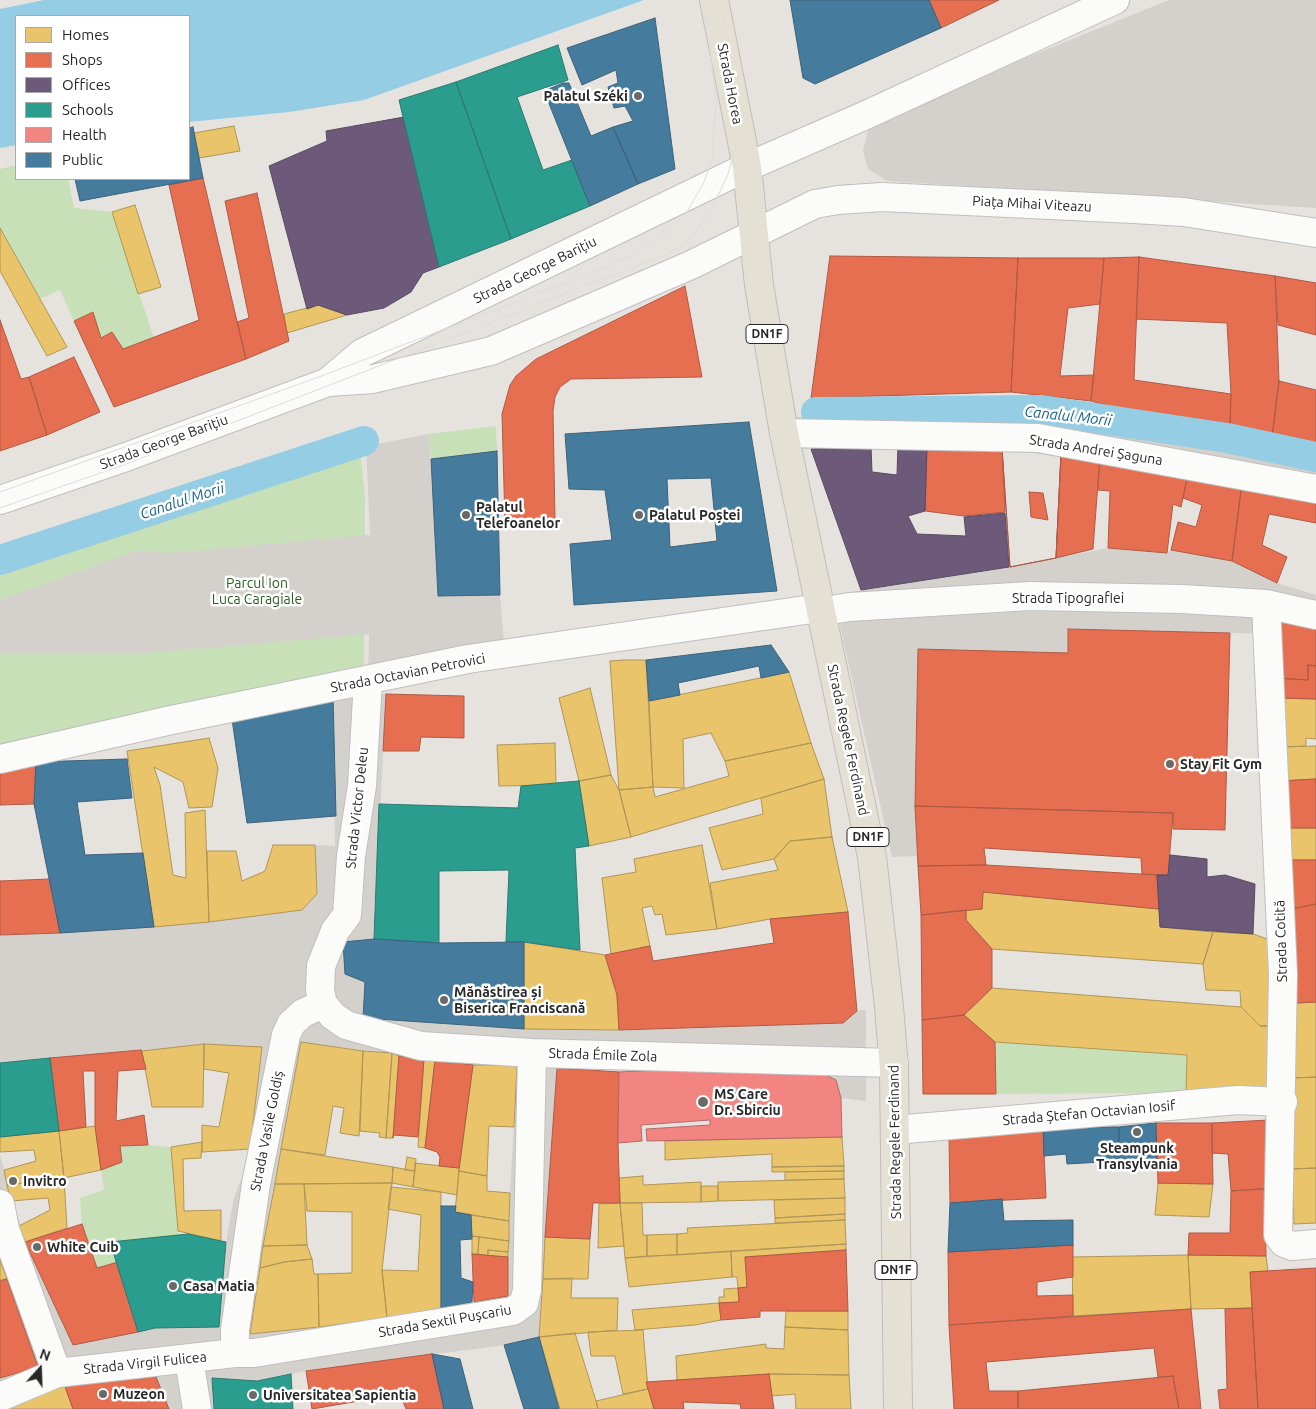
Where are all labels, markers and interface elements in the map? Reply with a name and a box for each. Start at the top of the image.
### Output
legend [15,15,190,180]
text: Homes [62,26,109,43]
street label: Strada Horea [714,42,746,126]
text: Shops [62,51,103,68]
text: Offices [62,76,110,93]
place label: Palatul Széki [544,88,628,104]
marker: Palatul Széki [632,90,644,102]
text: Schools [62,101,113,118]
text: Health [62,126,107,143]
text: Public [62,151,103,168]
street label: Piața Mihai Viteazu [972,192,1092,216]
street label: Strada George Barițiu [471,233,599,307]
road number: DN1F [746,324,788,344]
water label: Canalul Morii [1023,402,1113,430]
street label: Strada George Barițiu [98,411,230,473]
street label: Strada Andrei Șaguna [1028,431,1164,469]
water label: Canalul Morii [138,479,226,523]
place label: Palatul Telefoanelor [476,499,560,532]
place label: Palatul Poștei [649,507,740,523]
marker: Palatul Telefoanelor [460,509,472,521]
marker: Palatul Poștei [633,509,645,521]
park label: Parcul Ion Luca Caragiale [212,575,302,608]
street label: Strada Tipografiei [1012,590,1124,606]
street label: Strada Octavian Petrovici [329,650,487,696]
street label: Strada Regele Ferdinand [824,663,872,817]
street label: Strada Victor Deleu [342,746,372,870]
place label: Stay Fit Gym [1180,756,1262,772]
marker: Stay Fit Gym [1164,758,1176,770]
road number: DN1F [847,828,889,846]
street label: Strada Cotită [1271,900,1291,982]
place label: Mănăstirea și Biserica Franciscană [454,984,585,1016]
marker: Mănăstirea și Biserica Franciscană [438,994,450,1006]
street label: Strada Émile Zola [548,1045,658,1065]
street label: Strada Regele Ferdinand [885,1065,905,1219]
street label: Strada Vasile Goldiș [247,1069,287,1193]
place label: MS Care Dr. Sbirciu [714,1086,781,1118]
marker: MS Care Dr. Sbirciu [696,1095,710,1109]
street label: Strada Ștefan Octavian Iosif [1002,1097,1176,1129]
marker: Steampunk Transylvania [1131,1126,1143,1138]
place label: Steampunk Transylvania [1096,1140,1178,1172]
place label: Invitro [23,1173,67,1189]
marker: Invitro [7,1175,19,1187]
place label: White Cuib [47,1239,119,1255]
marker: White Cuib [31,1241,43,1253]
road number: DN1F [875,1260,917,1280]
place label: Casa Matia [183,1278,255,1294]
marker: Casa Matia [167,1280,179,1292]
street label: Strada Sextil Pușcariu [377,1301,513,1341]
north arrow [15,1344,65,1394]
text: N [37,1346,53,1364]
street label: Strada Virgil Fulicea [83,1348,207,1378]
place label: Muzeon [113,1386,165,1402]
place label: Universitatea Sapientia [263,1387,416,1403]
marker: Muzeon [97,1388,109,1400]
marker: Universitatea Sapientia [247,1389,259,1401]

